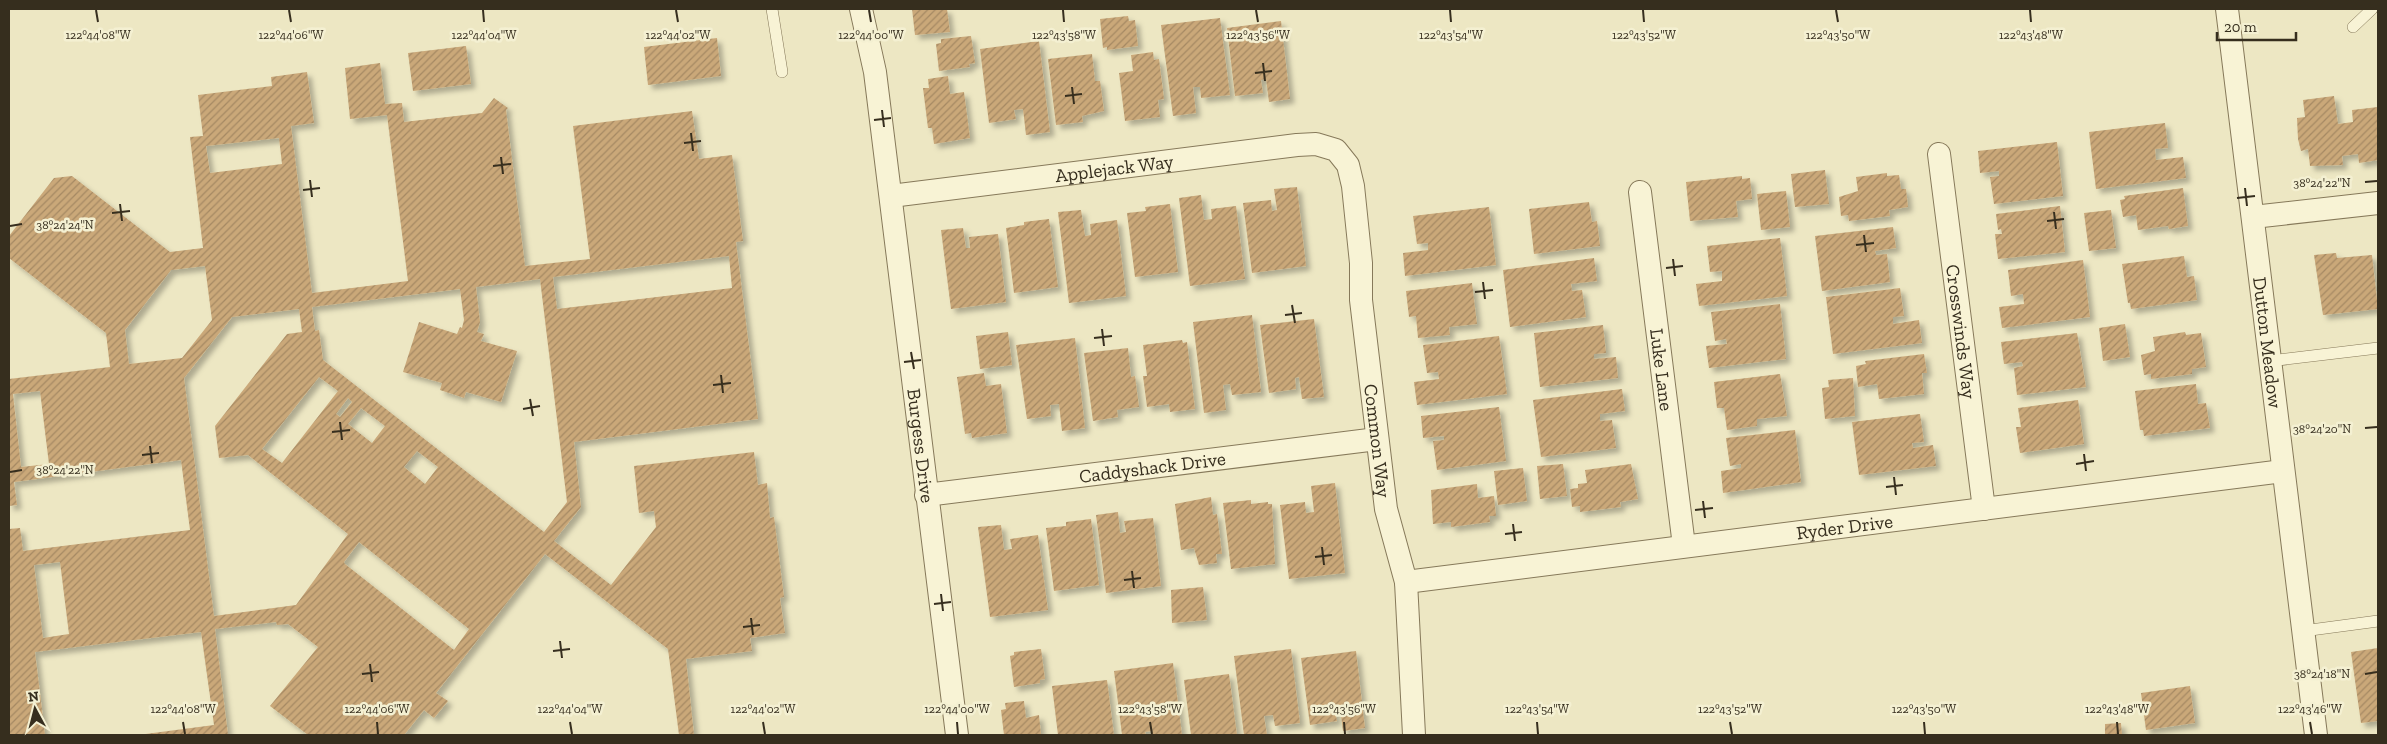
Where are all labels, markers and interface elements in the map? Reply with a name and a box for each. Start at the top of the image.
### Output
scale bar [2217,10,2296,42]
text: 20 m [2224,18,2257,36]
text: 122°44'08"W [65,28,131,42]
text: 122°44'06"W [258,28,324,42]
text: 122°44'04"W [452,28,517,42]
text: 122°44'02"W [646,28,711,42]
text: 122°44'00"W [838,28,905,42]
text: 122°43'58"W [1032,28,1097,42]
text: 122°43'56"W [1226,28,1291,42]
text: 122°43'54"W [1419,28,1484,42]
text: 122°43'52"W [1612,28,1677,42]
text: 122°43'50"W [1806,28,1871,42]
text: 122°43'48"W [1999,28,2064,42]
street label: Applejack Way [1054,150,1175,187]
text: 38°24'22"N [2293,176,2351,190]
text: 38°24'24"N [36,218,94,232]
street label: Crosswinds Way [1941,263,1981,400]
street label: Dutton Meadow [2248,276,2287,410]
street label: Luke Lane [1645,327,1678,412]
street label: Common Way [1359,382,1396,499]
street label: Burgess Drive [902,387,939,504]
text: 38°24'20"N [2293,422,2351,436]
street label: Caddyshack Drive [1078,447,1227,488]
text: 38°24'22"N [36,463,94,477]
street label: Ryder Drive [1795,509,1894,545]
text: 38°24'18"N [2294,667,2350,681]
north arrow [10,684,60,734]
text: N [27,687,40,706]
text: 122°44'08"W [150,702,216,716]
text: 122°44'06"W [344,702,410,716]
text: 122°44'04"W [538,702,603,716]
text: 122°44'02"W [731,702,796,716]
text: 122°44'00"W [924,702,991,716]
text: 122°43'58"W [1118,702,1183,716]
text: 122°43'56"W [1312,702,1377,716]
text: 122°43'54"W [1505,702,1570,716]
text: 122°43'52"W [1698,702,1763,716]
text: 122°43'50"W [1892,702,1957,716]
text: 122°43'48"W [2085,702,2150,716]
text: 122°43'46"W [2278,702,2343,716]

